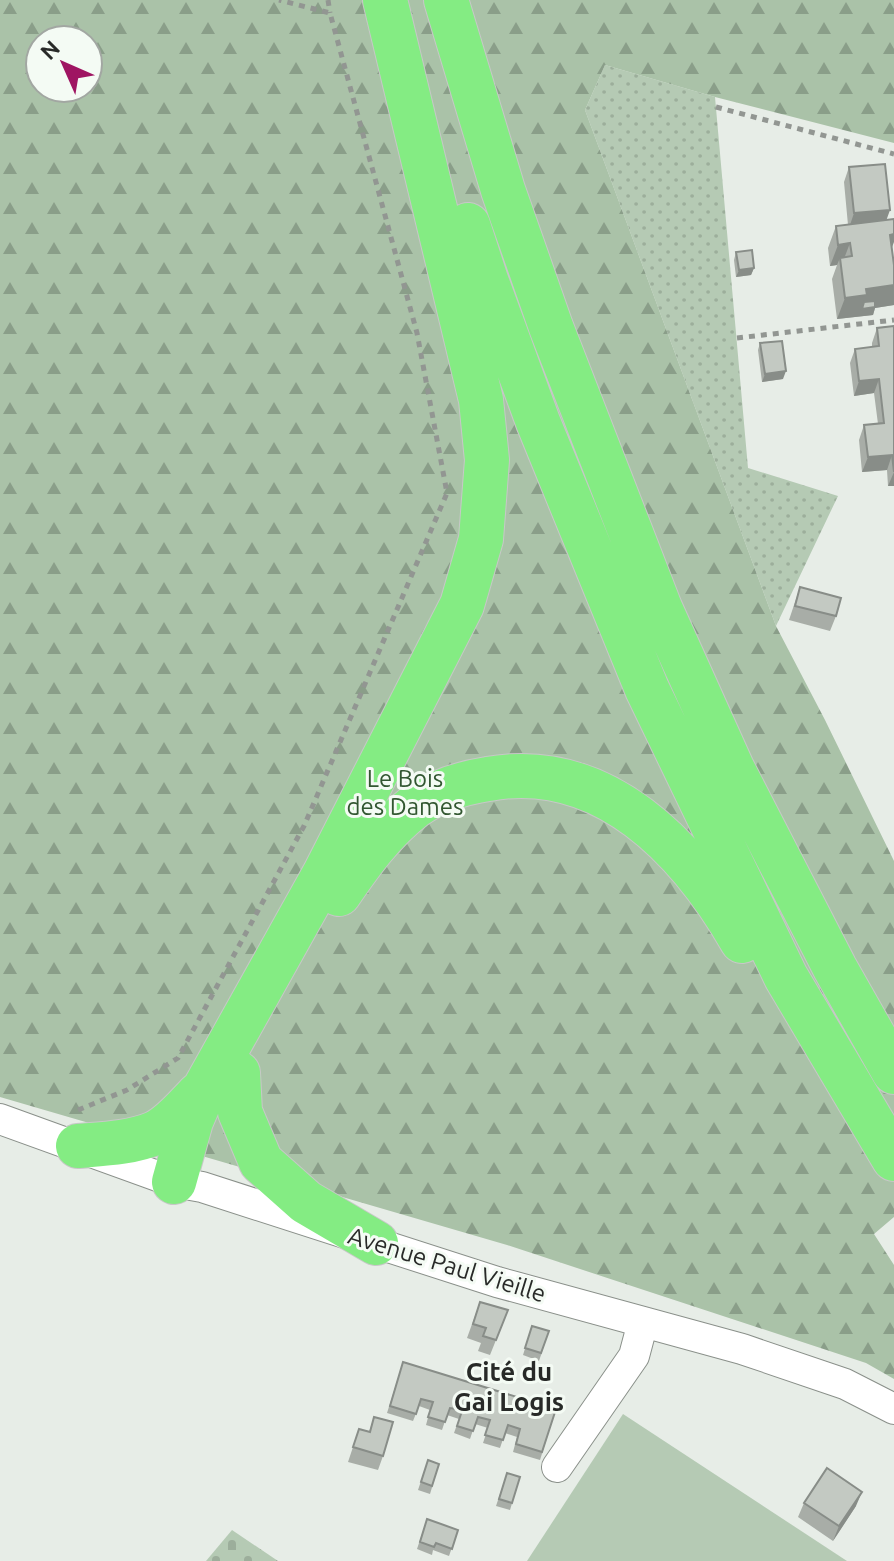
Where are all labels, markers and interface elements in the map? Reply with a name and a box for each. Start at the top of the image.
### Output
north arrow [24,24,104,104]
text: N [35,35,64,64]
park label: Le Bois des Dames [347,765,463,820]
street label: Avenue Paul Vieille [345,1222,549,1307]
district label: Cité du Gai Logis [454,1357,564,1416]

